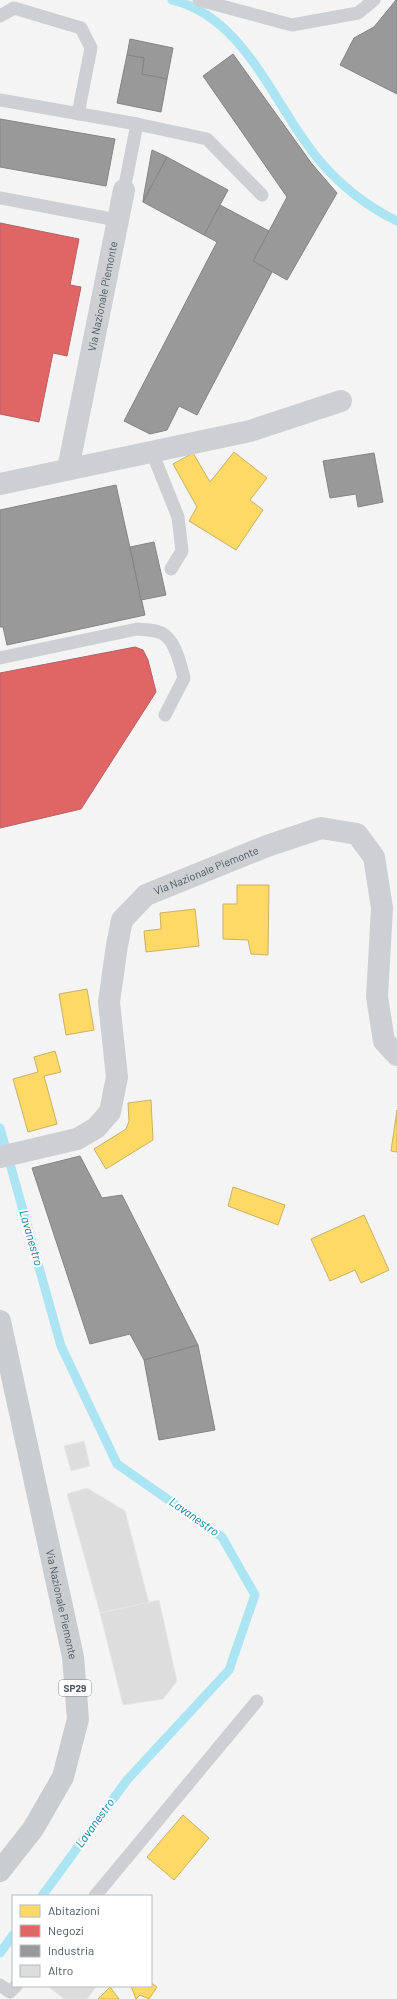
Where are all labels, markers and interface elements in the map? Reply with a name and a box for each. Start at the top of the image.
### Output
street label: Via Nazionale Piemonte [85,240,120,353]
street label: Via Nazionale Piemonte [152,843,260,897]
water label: Lavanestro [17,1208,47,1267]
water label: Lavanestro [167,1494,222,1538]
street label: Via Nazionale Piemonte [44,1548,80,1660]
road number: SP29 [59,1680,91,1696]
water label: Lavanestro [72,1795,117,1850]
legend [12,1895,152,1987]
text: Abitazioni [48,1903,100,1917]
text: Negozi [48,1923,84,1937]
text: Industria [48,1943,94,1957]
text: Altro [48,1963,73,1977]

